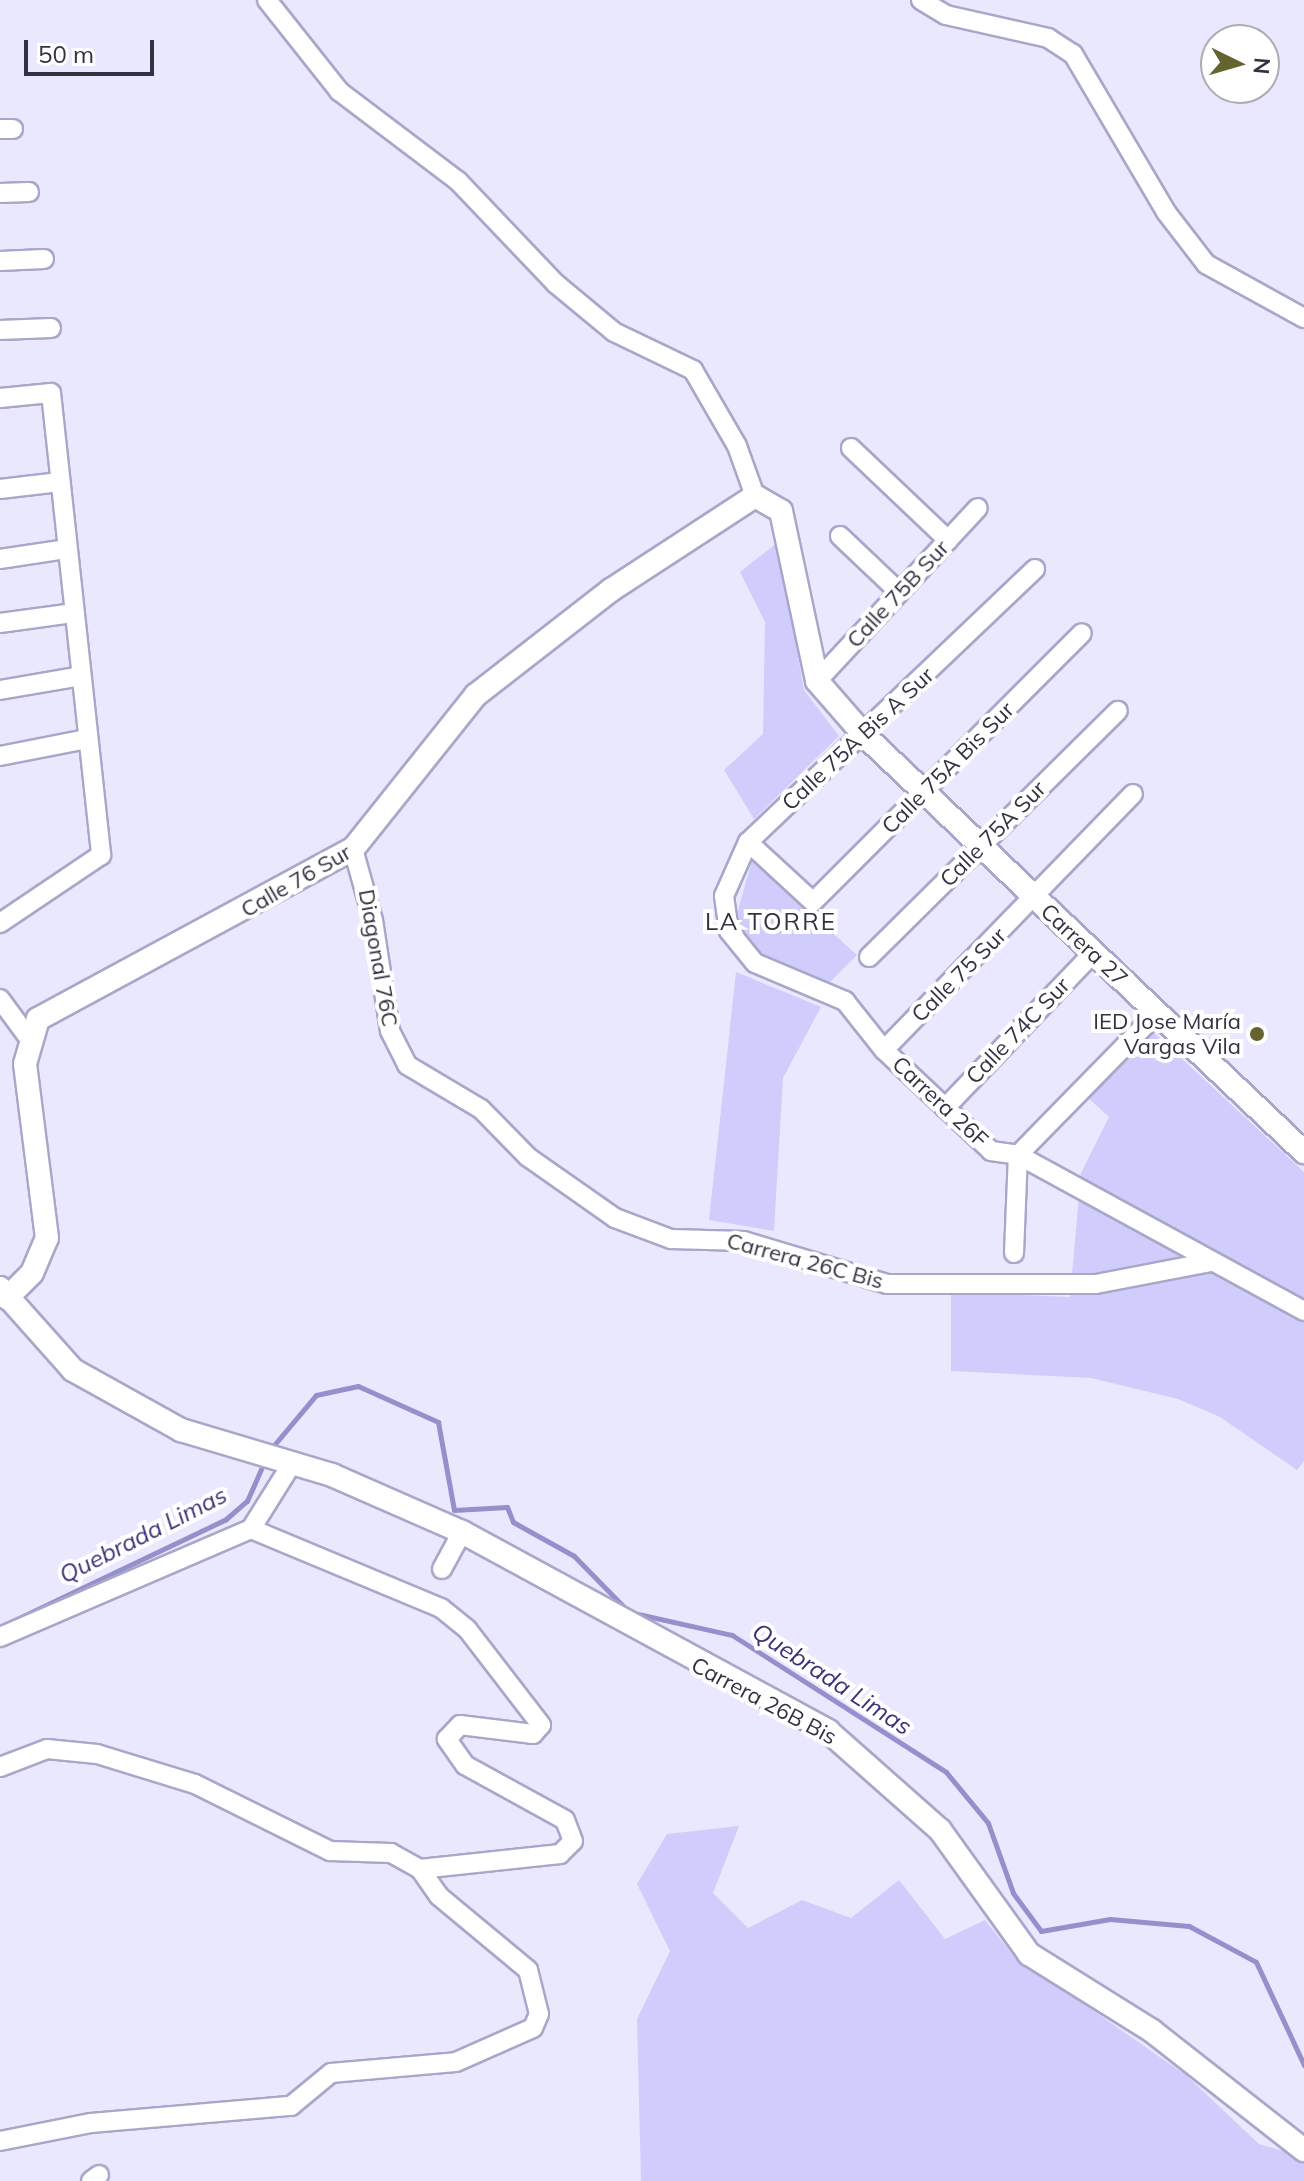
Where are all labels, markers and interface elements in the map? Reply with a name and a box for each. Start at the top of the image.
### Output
scale bar [28,24,158,74]
north arrow [1200,24,1280,104]
text: 50 m [38,39,94,69]
text: N [1247,56,1277,75]
street label: Calle 75B Sur [841,535,955,653]
street label: Calle 75A Bis A Sur [777,662,939,816]
street label: Calle 75A Bis Sur [877,697,1019,839]
street label: Calle 75A Sur [935,776,1051,892]
street label: Calle 76 Sur [236,839,356,923]
street label: Diagonal 76C [353,887,403,1029]
street label: Carrera 27 [1035,898,1133,992]
district label: LA TORRE [705,908,837,936]
street label: Calle 75 Sur [906,922,1012,1028]
street label: Calle 74C Sur [961,972,1075,1090]
place label: IED Jose María Vargas Vila [1093,1008,1241,1060]
marker: IED Jose María Vargas Vila [1248,1025,1266,1043]
street label: Carrera 26F [887,1051,993,1153]
street label: Carrera 26C Bis [724,1227,886,1295]
water label: Quebrada Limas [54,1480,232,1590]
water label: Quebrada Limas [747,1617,917,1741]
street label: Carrera 26B Bis [687,1652,841,1750]

